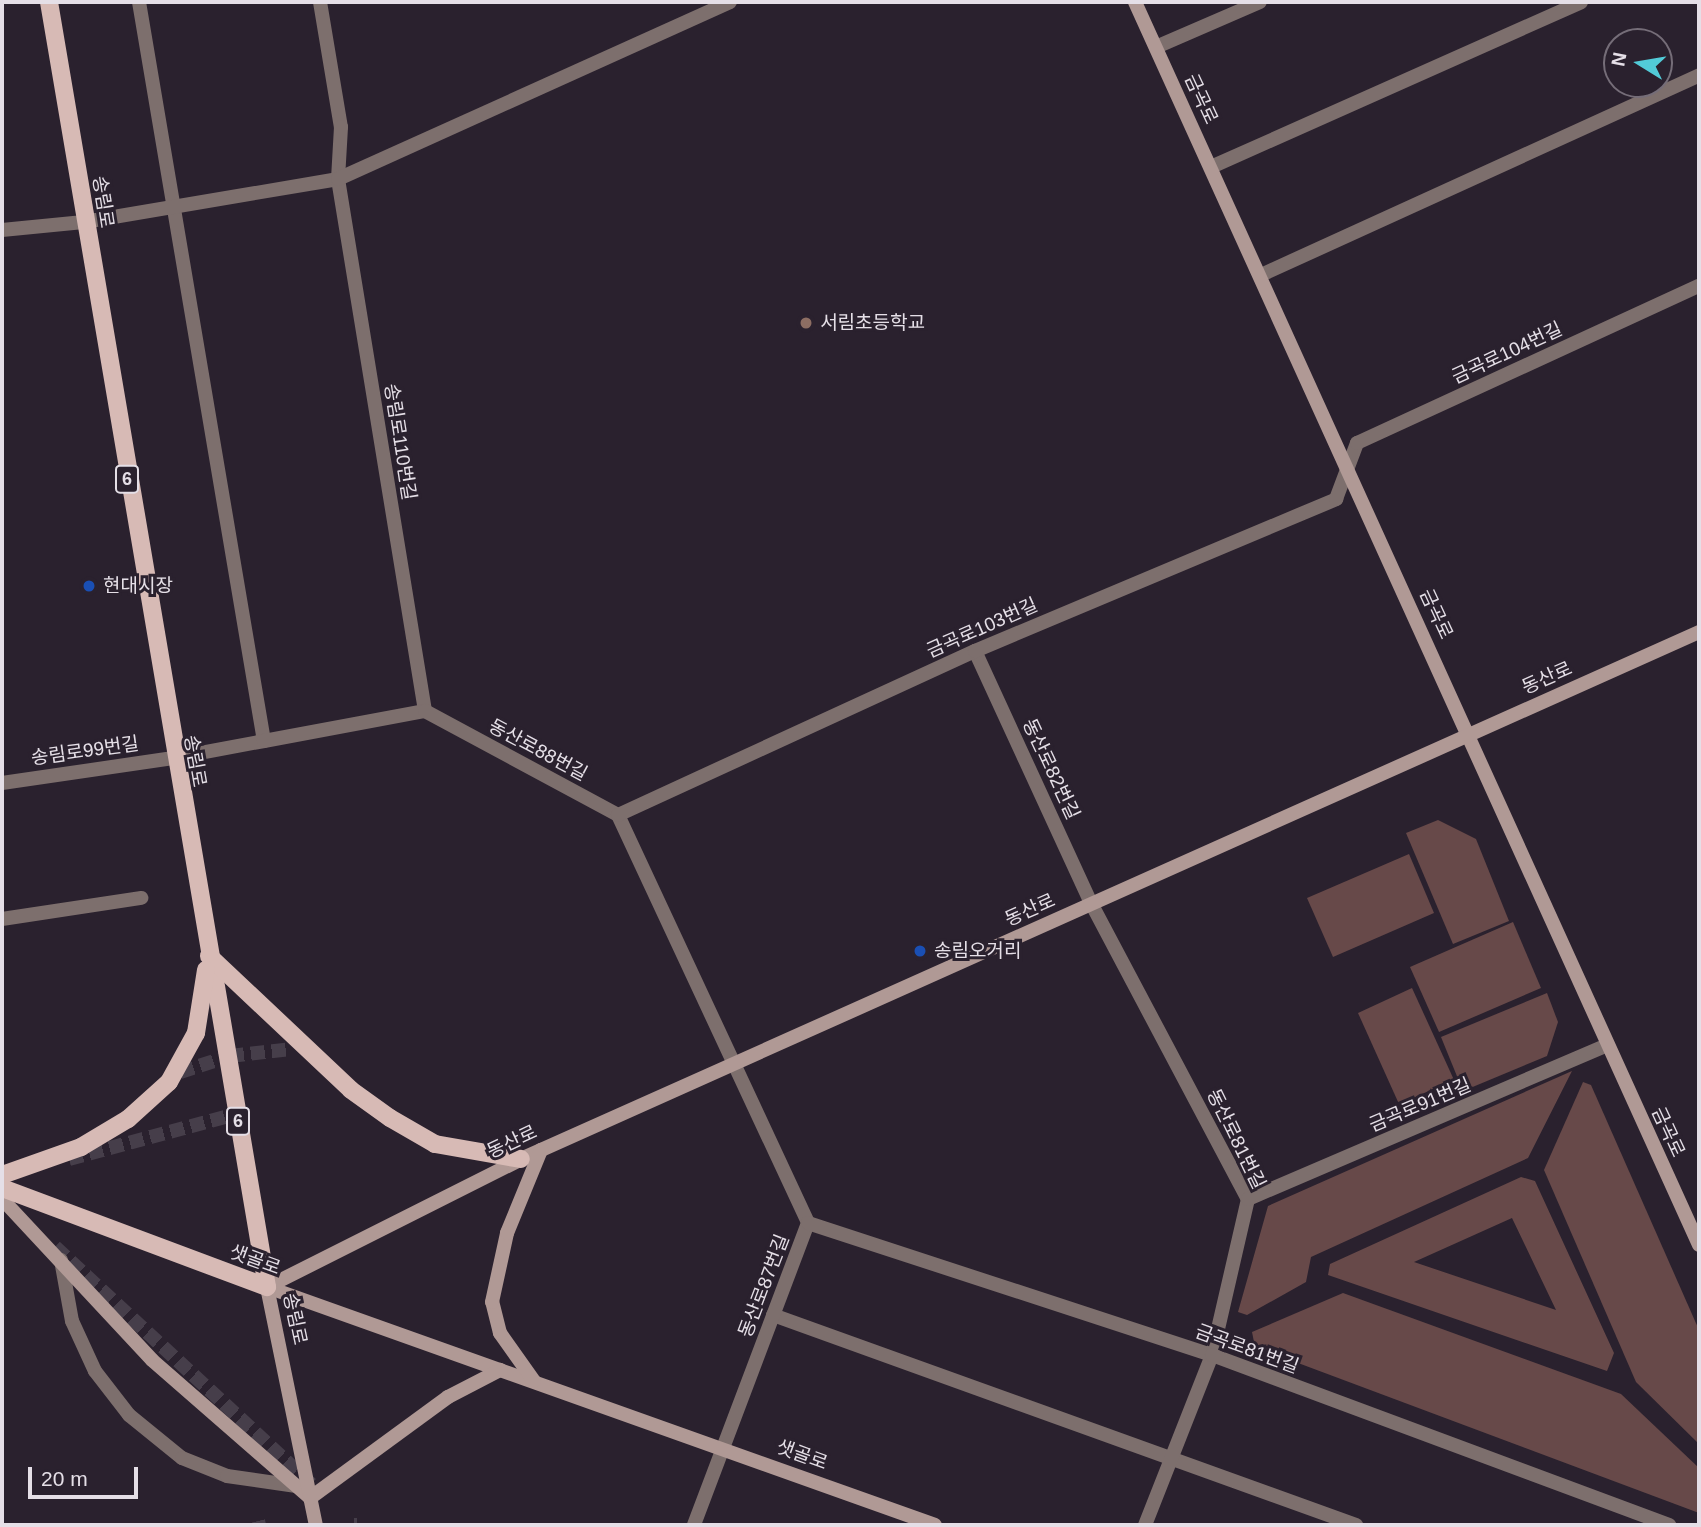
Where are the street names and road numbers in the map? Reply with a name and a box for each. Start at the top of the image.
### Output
street label: 금곡로 [1180,70,1222,128]
street label: 송림로 [88,174,118,230]
street label: 금곡로104번길 [1448,318,1566,388]
street label: 송림로110번길 [380,382,420,502]
road number: 6 [115,464,139,494]
street label: 금곡로 [1415,585,1457,643]
street label: 금곡로103번길 [923,593,1041,663]
street label: 동산로 [1518,657,1576,699]
street label: 동산로88번길 [485,714,591,786]
street label: 동산로82번길 [1018,715,1084,823]
street label: 송림로99번길 [30,732,140,770]
street label: 송림로 [179,733,211,789]
street label: 동산로 [1001,889,1059,931]
street label: 금곡로91번길 [1366,1073,1474,1137]
street label: 동산로81번길 [1202,1085,1270,1193]
street label: 금곡로 [1647,1103,1689,1161]
road number: 6 [226,1106,250,1136]
street label: 동산로 [483,1121,541,1163]
street label: 동산로87번길 [734,1231,794,1341]
street label: 샛골로 [226,1240,284,1280]
street label: 송림로 [278,1291,312,1347]
street label: 금곡로81번길 [1192,1320,1302,1378]
street label: 샛골로 [773,1435,831,1475]

